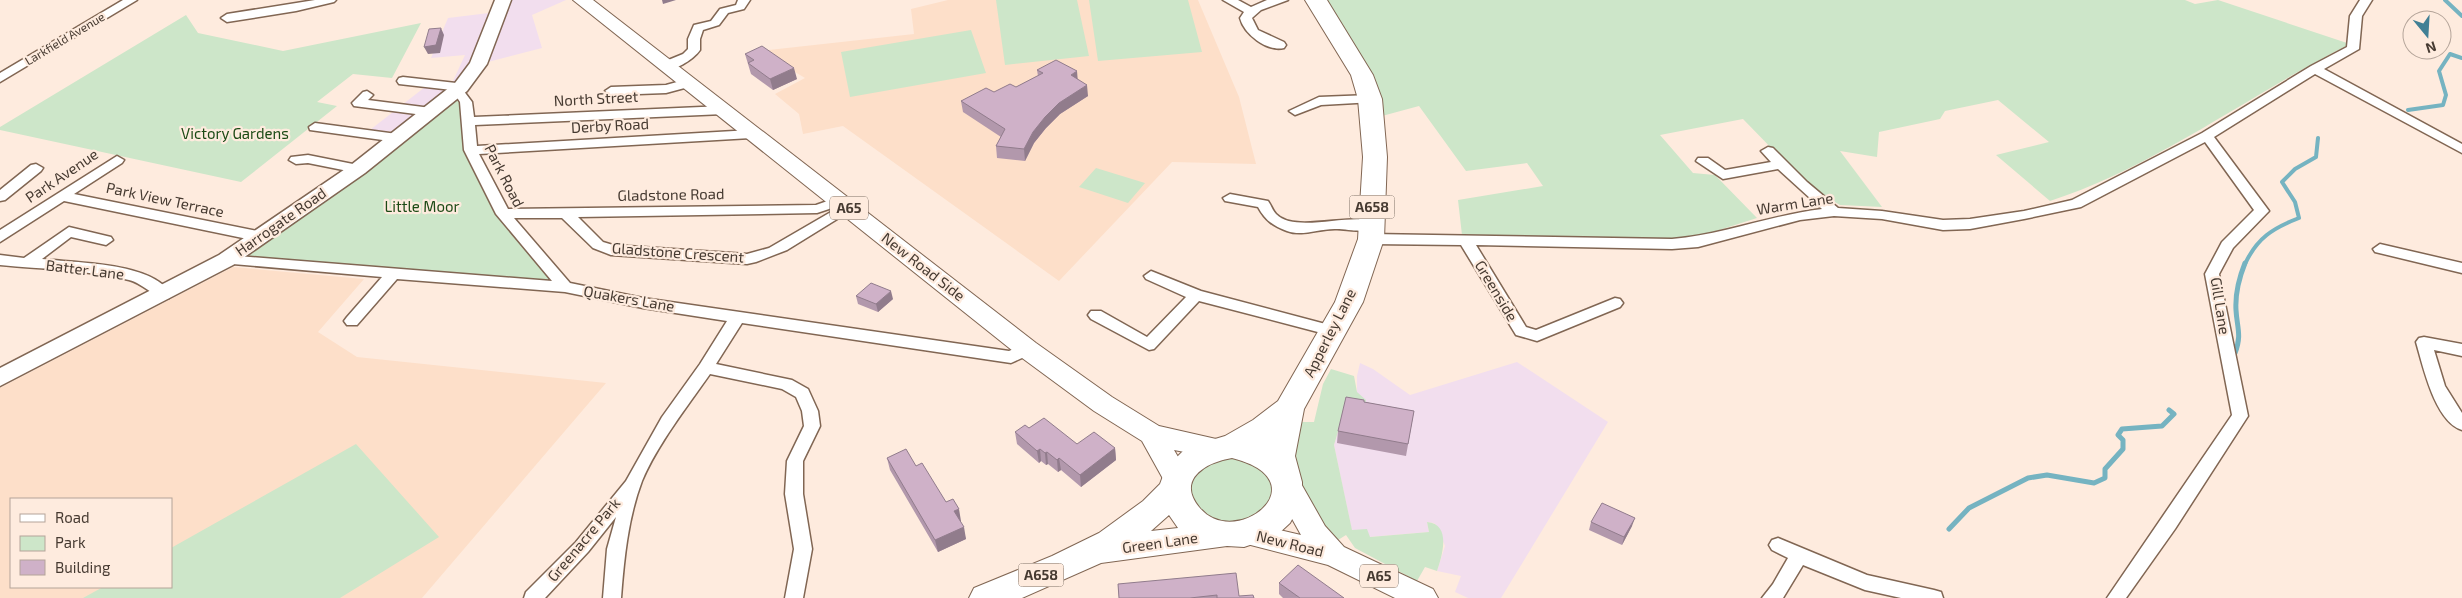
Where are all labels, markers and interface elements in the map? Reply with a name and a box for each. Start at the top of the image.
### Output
street label: Larkfield Avenue [22,9,107,67]
north arrow [2402,10,2452,60]
text: N [2424,38,2439,57]
street label: North Street [553,87,639,109]
street label: Derby Road [571,114,649,136]
park label: Victory Gardens [181,124,289,142]
street label: Park Road [481,141,528,210]
street label: Park Avenue [22,144,101,206]
street label: Park View Terrace [105,178,226,220]
street label: Harrogate Road [232,183,329,259]
street label: Gladstone Road [617,184,725,204]
street label: Warm Lane [1755,188,1835,218]
road number: A658 [1350,196,1394,218]
park label: Little Moor [385,197,459,215]
road number: A65 [830,197,868,220]
street label: New Road Side [878,228,969,304]
street label: Gladstone Crescent [611,238,745,266]
street label: Batter Lane [45,255,125,283]
street label: Greenside [1472,257,1522,324]
street label: Gill Lane [2208,276,2234,336]
street label: Quakers Lane [582,281,676,316]
street label: Apperley Lane [1299,285,1359,380]
street label: Greenacre Park [543,494,624,585]
legend [10,498,172,588]
text: Road [55,508,90,526]
street label: New Road [1255,526,1326,560]
street label: Green Lane [1121,528,1199,556]
text: Park [55,533,86,551]
text: Building [55,558,111,576]
road number: A658 [1018,564,1064,586]
road number: A65 [1360,564,1398,588]

